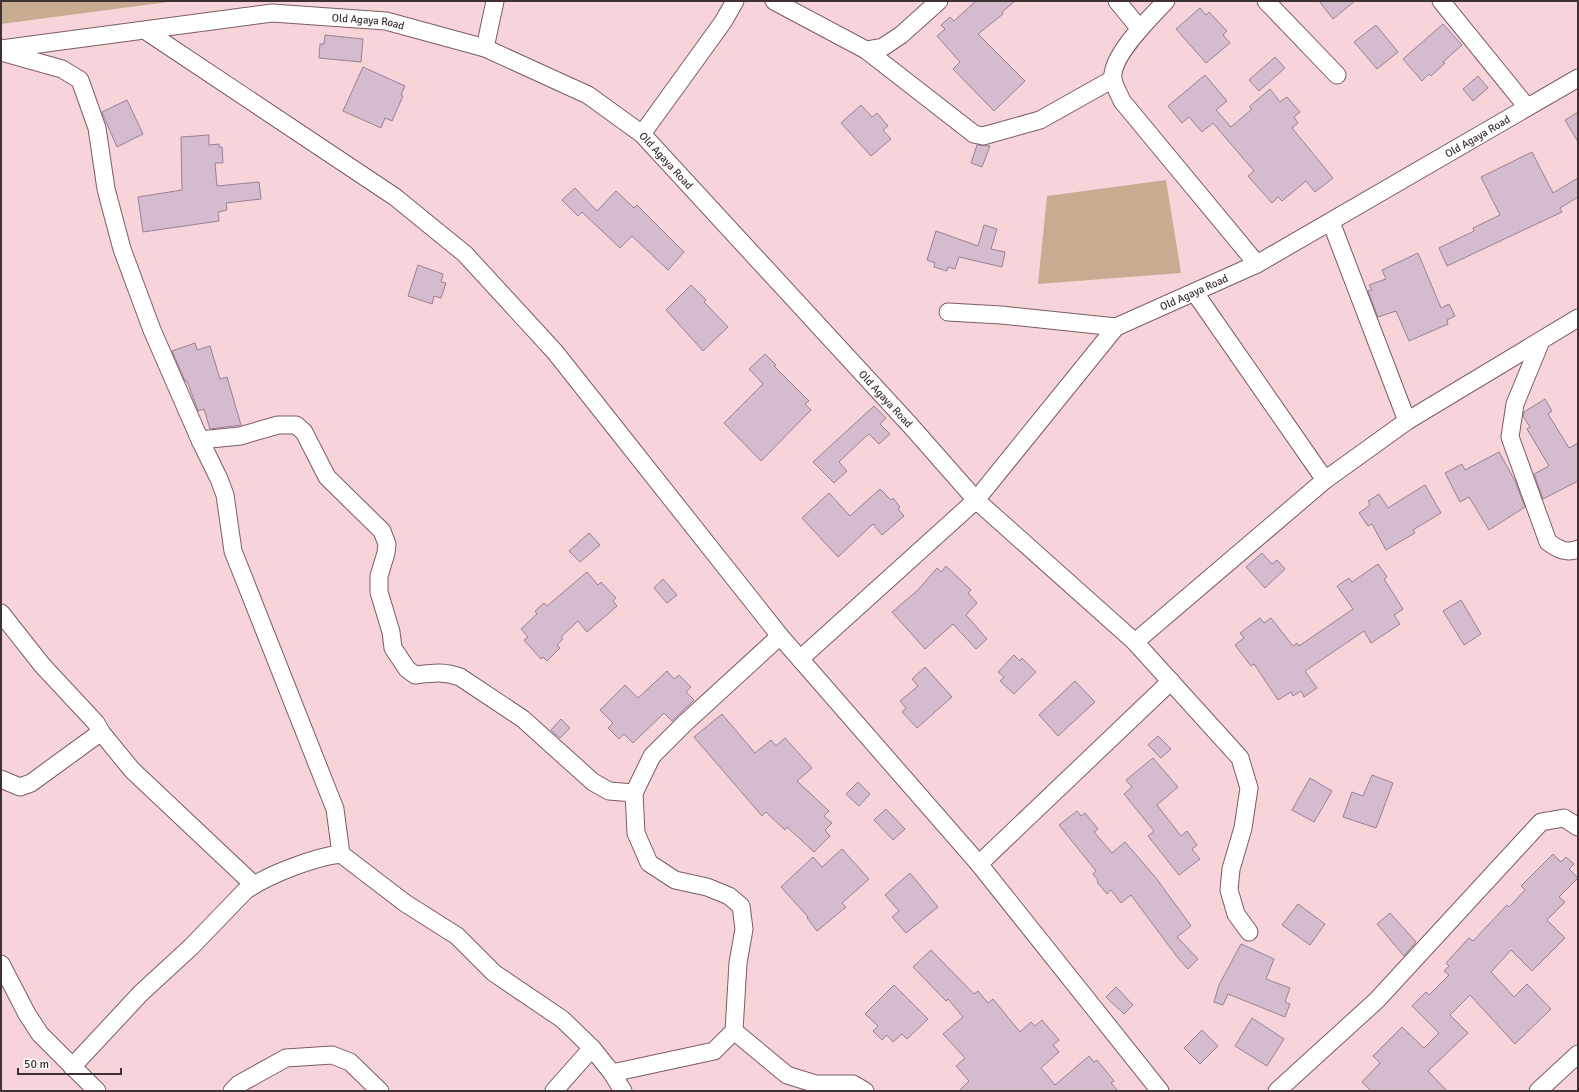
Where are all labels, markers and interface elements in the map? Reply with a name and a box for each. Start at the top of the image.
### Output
street label: Old Agaya Road [331,11,406,33]
street label: Old Agaya Road [1443,113,1513,161]
street label: Old Agaya Road [636,129,696,192]
street label: Old Agaya Road [1158,272,1230,314]
street label: Old Agaya Road [856,368,915,431]
scale bar [18,1050,121,1076]
text: 50 m [24,1057,49,1072]

